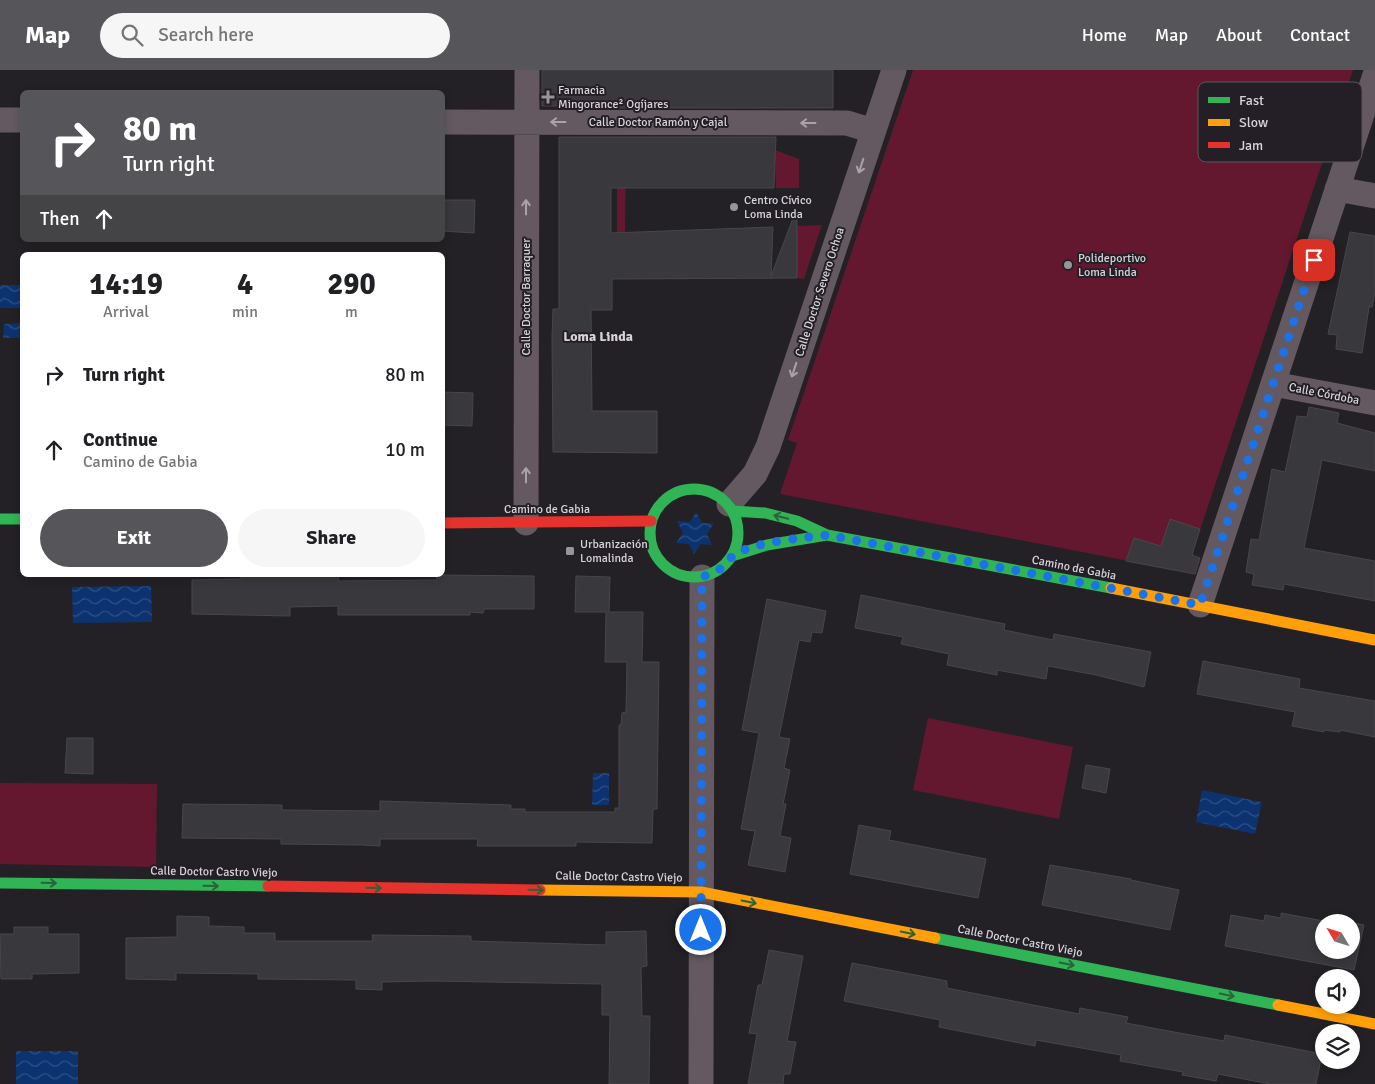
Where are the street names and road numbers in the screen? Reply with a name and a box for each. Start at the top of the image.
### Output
street label: Calle Doctor Ramón y Cajal [589,115,728,130]
street label: Calle Doctor Severo Ochoa [792,225,848,359]
street label: Calle Doctor Barraquer [519,238,534,356]
street label: Calle Córdoba [1288,380,1360,408]
street label: Camino de Gabia [504,502,590,517]
street label: Camino de Gabia [1030,552,1118,584]
street label: Calle Doctor Castro Viejo [150,863,278,881]
street label: Calle Doctor Castro Viejo [555,868,683,886]
street label: Calle Doctor Castro Viejo [956,921,1084,961]

